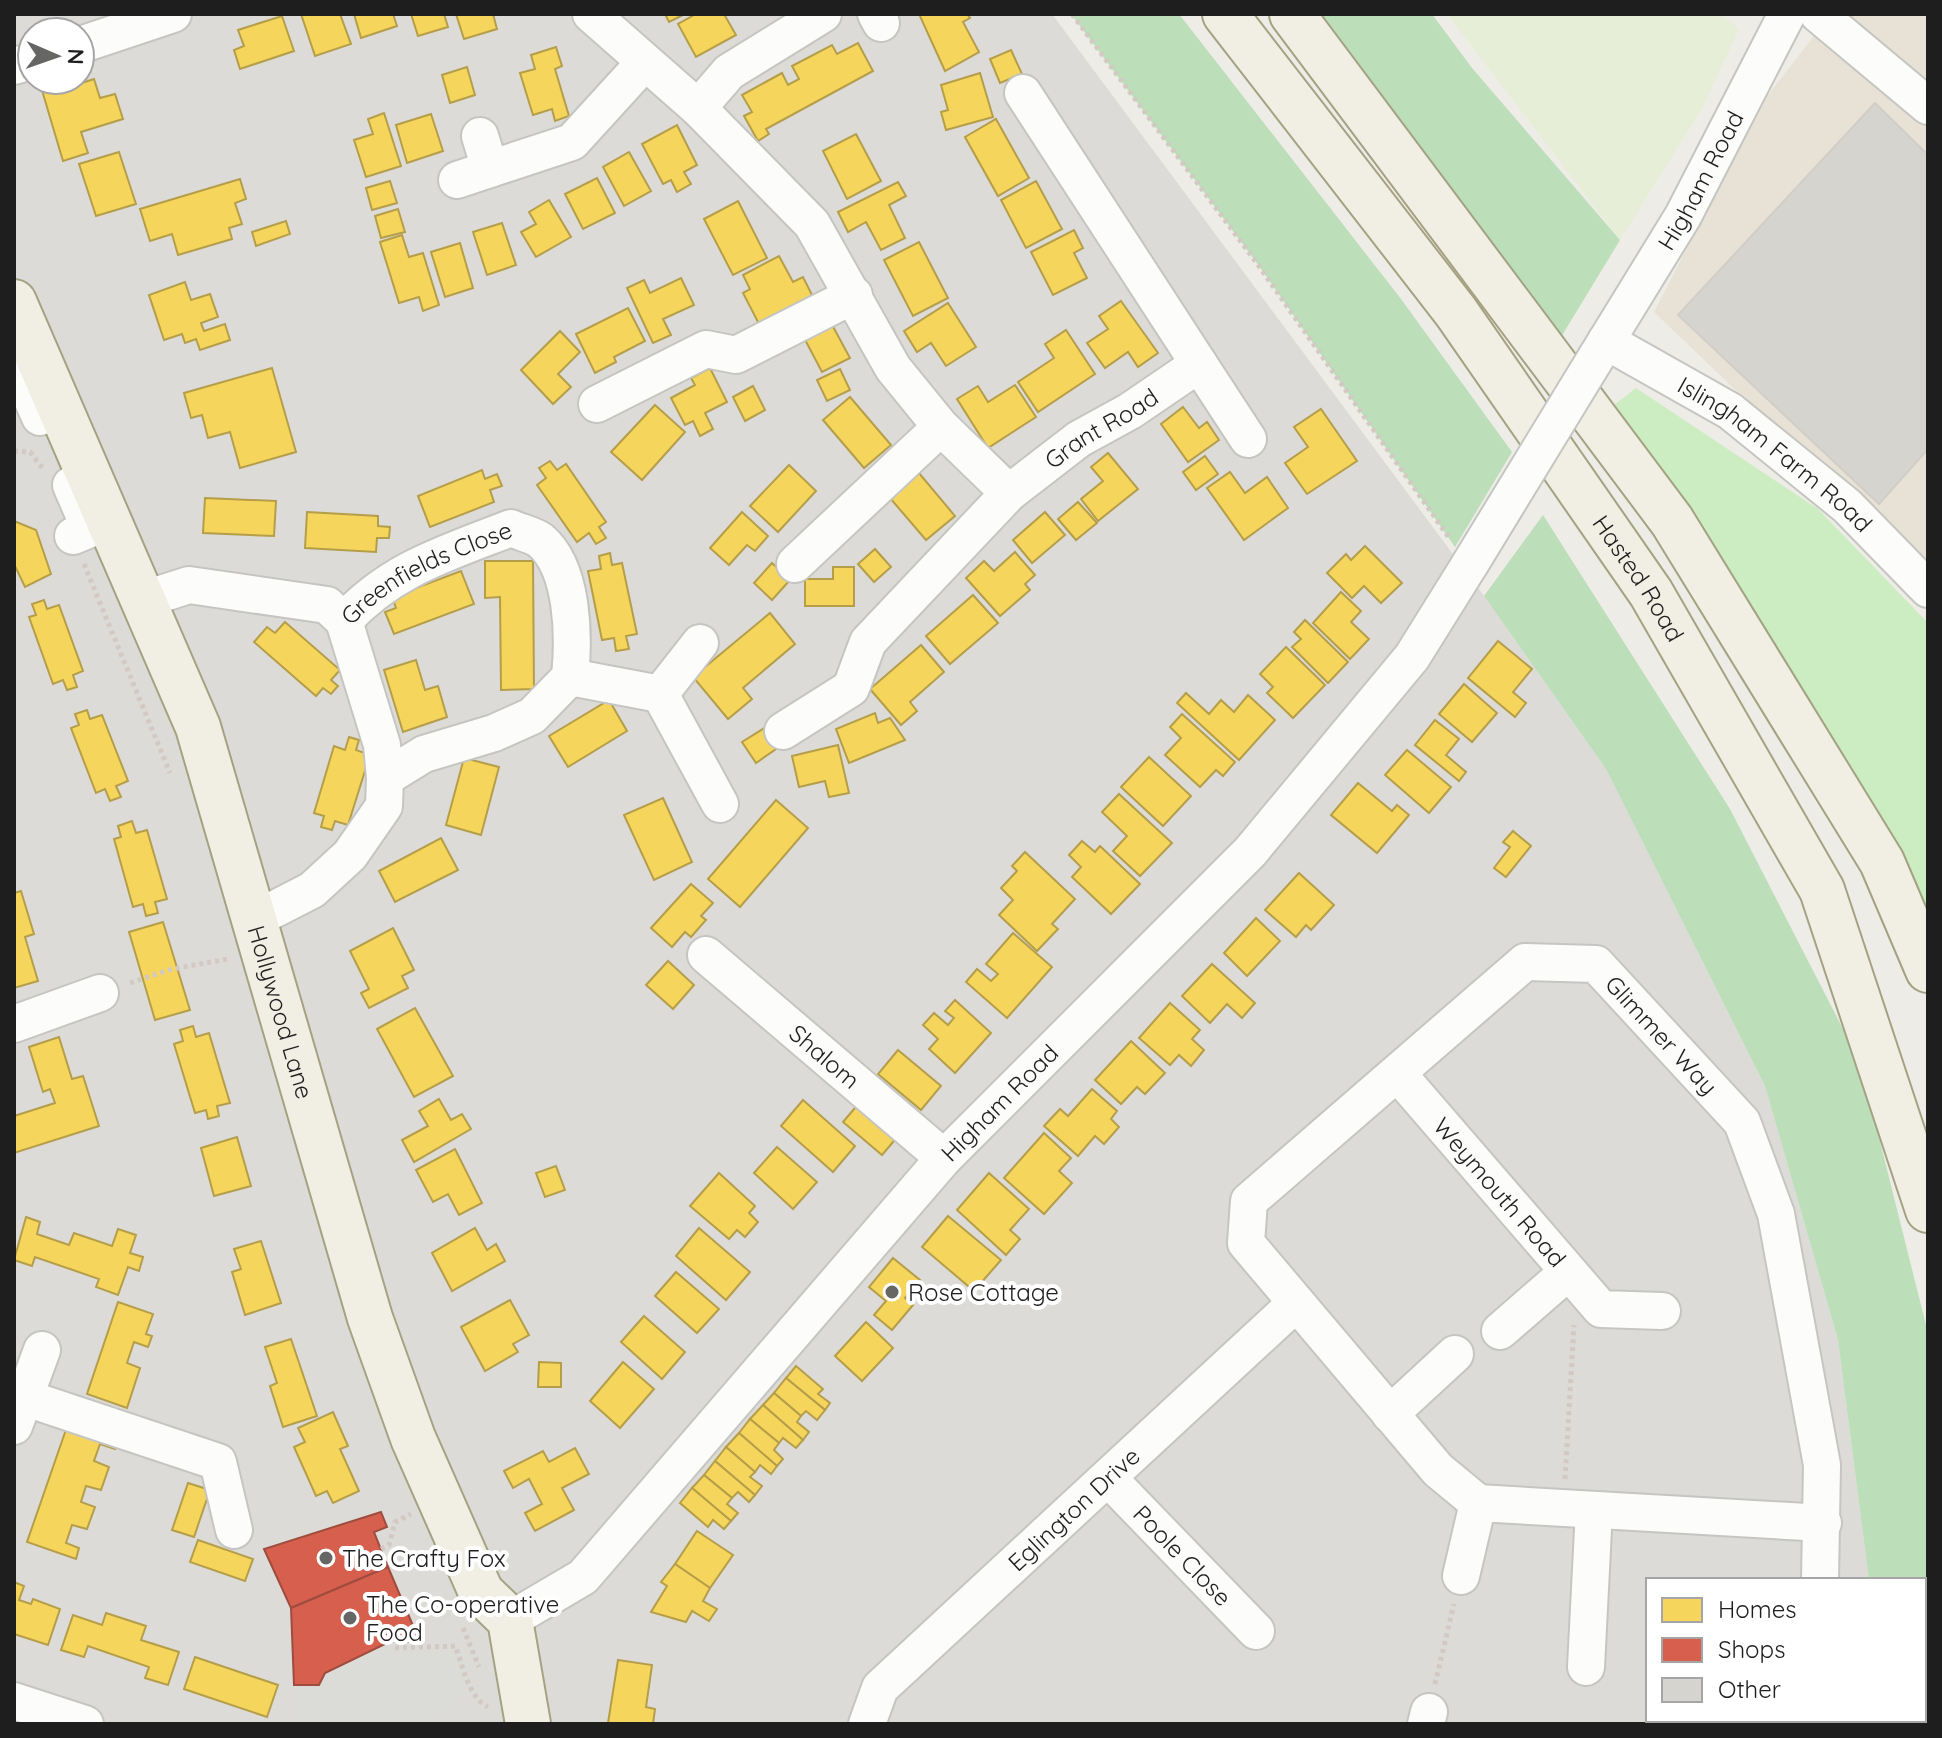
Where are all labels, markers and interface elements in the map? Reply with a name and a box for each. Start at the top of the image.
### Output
north arrow [16,16,96,96]
text: N [62,48,90,65]
street label: Higham Road [1651,106,1750,255]
street label: Islingham Farm Road [1672,370,1879,538]
street label: Grant Road [1038,381,1164,475]
street label: Hasted Road [1586,509,1691,647]
street label: Greenfields Close [334,514,516,630]
street label: Hollywood Lane [242,922,320,1102]
street label: Glimmer Way [1599,969,1724,1101]
street label: Shalom [783,1018,866,1095]
street label: Higham Road [934,1038,1064,1168]
street label: Weymouth Road [1427,1111,1573,1273]
place label: Rose Cottage [908,1277,1059,1307]
marker: Rose Cottage [883,1283,901,1301]
street label: Eglington Drive [1001,1441,1146,1577]
street label: Poole Close [1127,1498,1238,1612]
place label: The Crafty Fox [342,1543,506,1573]
marker: The Crafty Fox [317,1549,335,1567]
legend [1646,1578,1926,1722]
place label: The Co-operative Food [366,1589,559,1647]
text: Homes [1718,1594,1796,1624]
marker: The Co-operative Food [341,1609,359,1627]
text: Shops [1718,1634,1785,1664]
text: Other [1718,1674,1781,1704]

